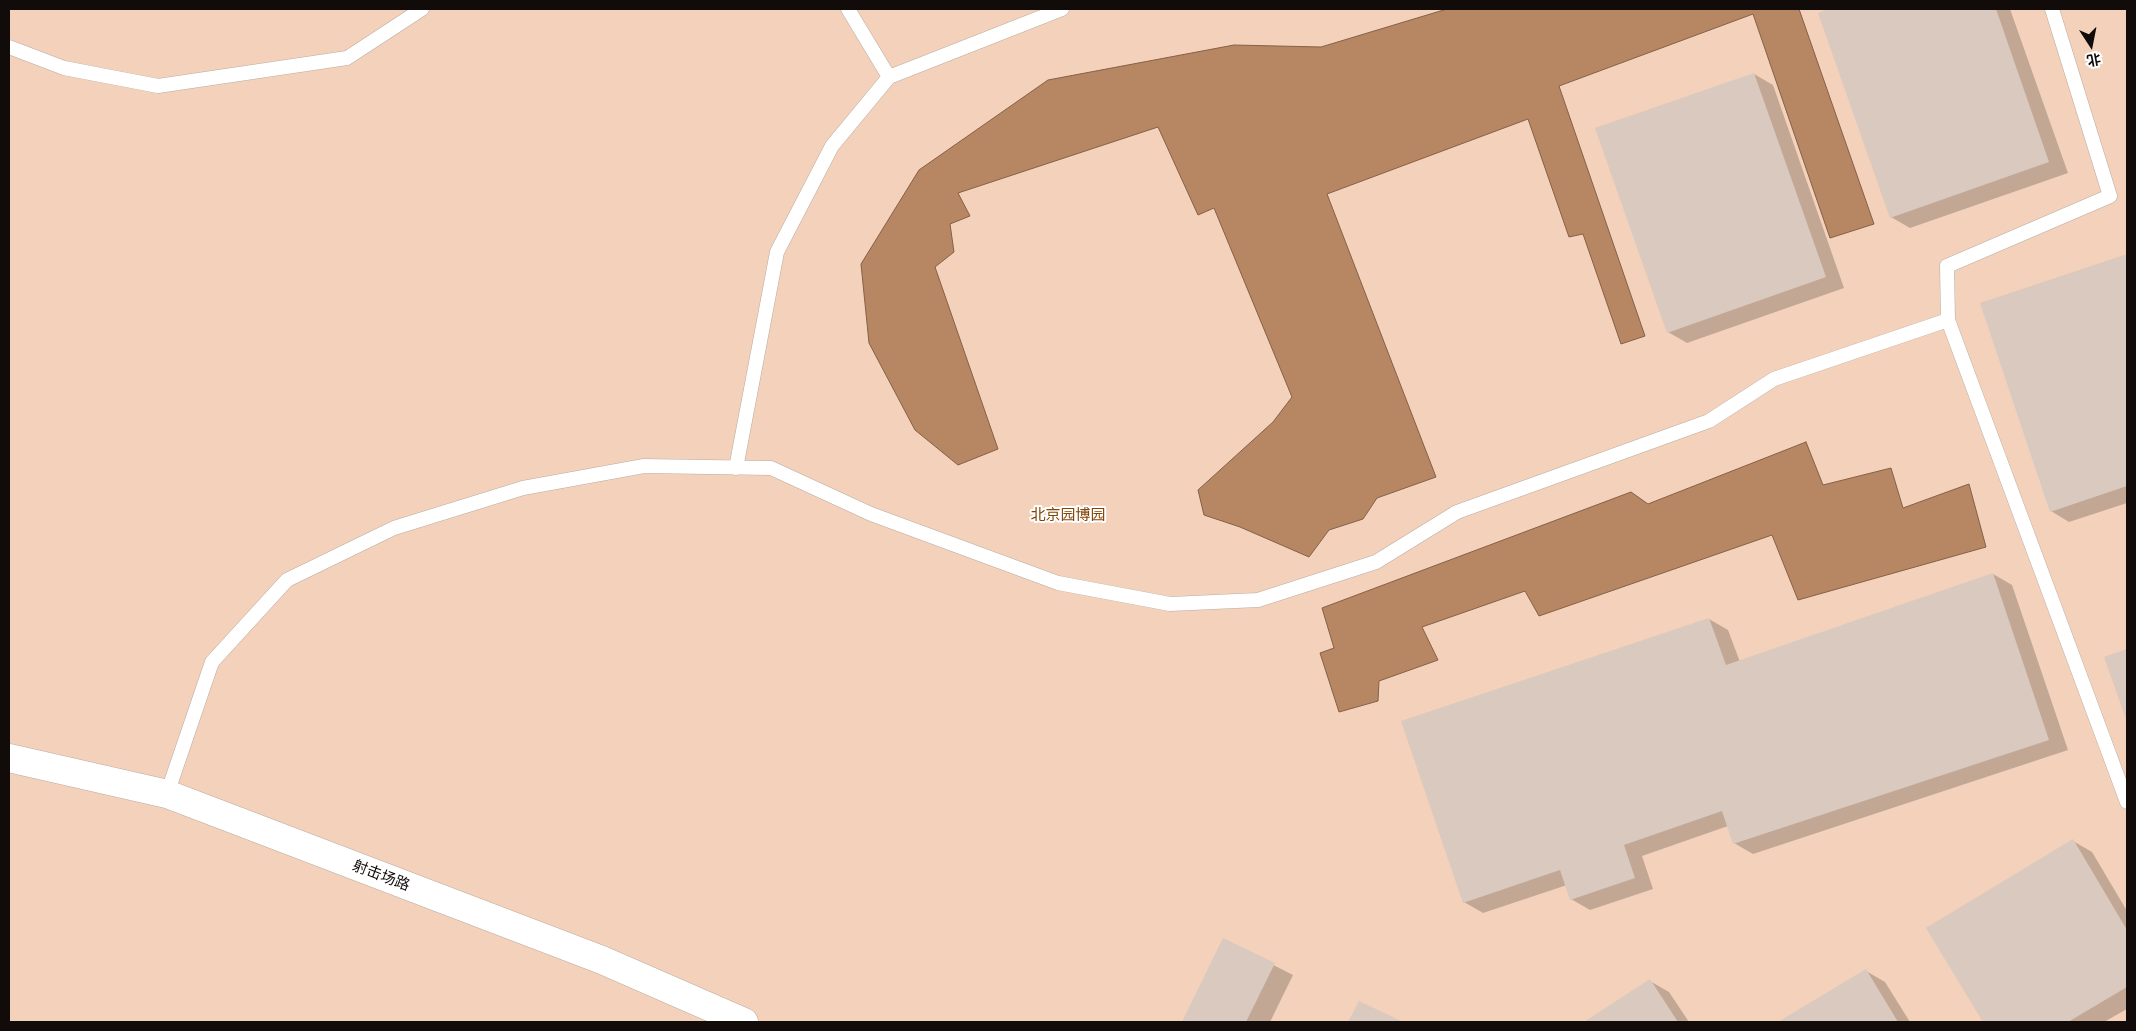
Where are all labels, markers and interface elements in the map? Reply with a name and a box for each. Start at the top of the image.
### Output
north arrow [2066,20,2116,70]
text: 北 [2085,50,2103,71]
park label: 北京园博园 [1031,507,1105,525]
street label: 射击场路 [350,857,412,895]

